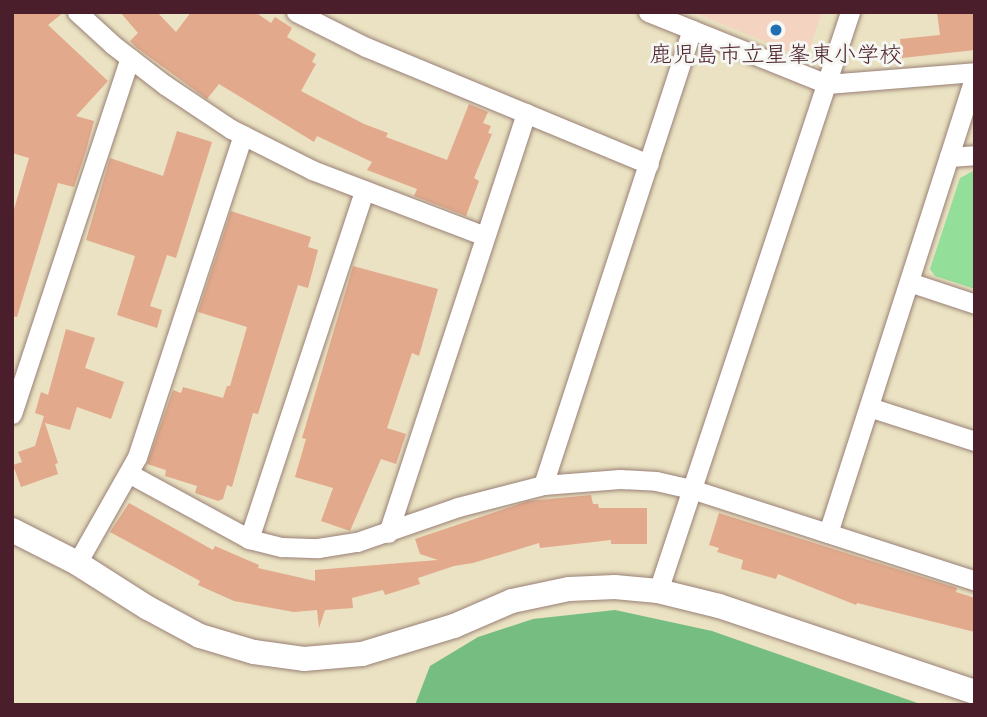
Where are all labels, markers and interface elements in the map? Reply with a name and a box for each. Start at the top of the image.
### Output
marker: 鹿児島市立星峯東小学校 [768,22,784,38]
place label: 鹿児島市立星峯東小学校 [650,41,902,69]

